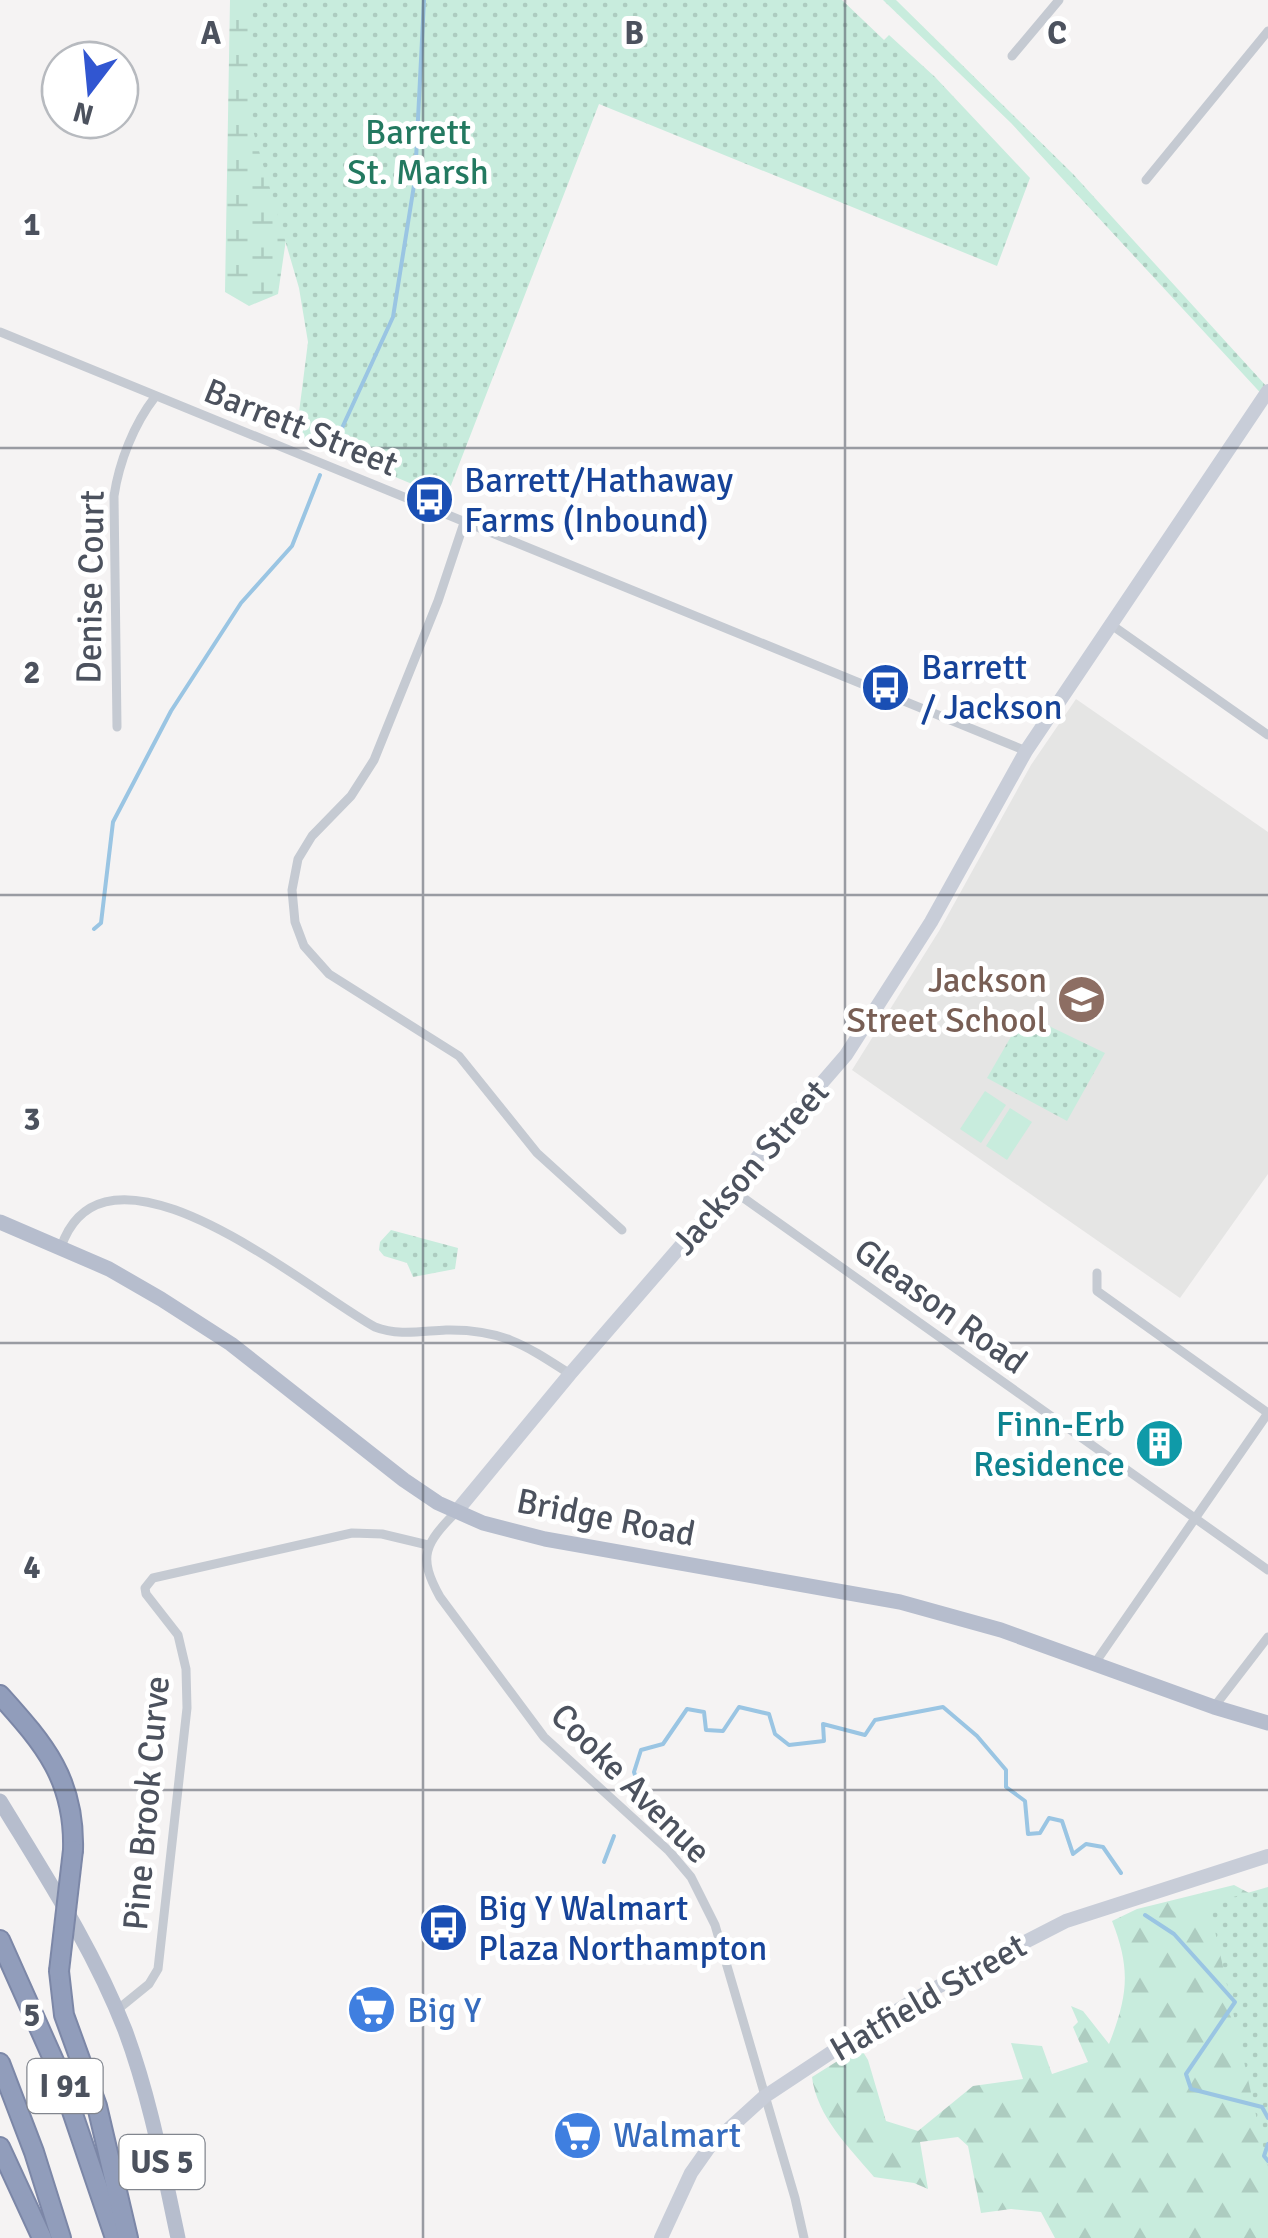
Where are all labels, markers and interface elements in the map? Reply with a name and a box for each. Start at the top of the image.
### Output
text: A [201,14,222,53]
text: B [624,14,644,53]
text: C [1047,14,1067,53]
north arrow [40,40,140,140]
text: N [69,94,97,132]
park label: Barrett St. Marsh [347,111,489,194]
text: 1 [23,205,41,244]
street label: Barrett Street [198,369,404,486]
place label: Barrett/Hathaway Farms (Inbound) [464,459,733,542]
bus stop icon: Barrett/Hathaway Farms (Inbound) [403,474,455,526]
street label: Denise Court [67,490,114,684]
place label: Barrett / Jackson [921,646,1063,729]
text: 2 [23,653,41,692]
bus stop icon: Barrett / Jackson [860,661,912,713]
place label: Jackson Street School [846,959,1047,1042]
school or university icon: Jackson Street School [1056,974,1108,1026]
street label: Jackson Street [663,1071,838,1264]
text: 3 [23,1100,41,1139]
street label: Gleason Road [846,1229,1035,1383]
place label: Finn-Erb Residence [973,1403,1125,1486]
building icon: Finn-Erb Residence [1134,1418,1186,1470]
street label: Bridge Road [513,1479,699,1556]
text: 4 [23,1548,41,1587]
street label: Pine Brook Curve [114,1674,179,1932]
street label: Cooke Avenue [542,1694,720,1872]
place label: Big Y Walmart Plaza Northampton [478,1887,767,1970]
bus stop icon: Big Y Walmart Plaza Northampton [417,1902,469,1954]
street label: Hatfield Street [823,1924,1034,2071]
supermarket icon: Big Y [346,1984,398,2036]
place label: Big Y [407,1989,482,2032]
text: 5 [23,1996,41,2035]
road number: I 91 [28,2059,102,2113]
supermarket icon: Walmart [552,2109,604,2161]
place label: Walmart [613,2114,741,2157]
road number: US 5 [120,2135,204,2189]

